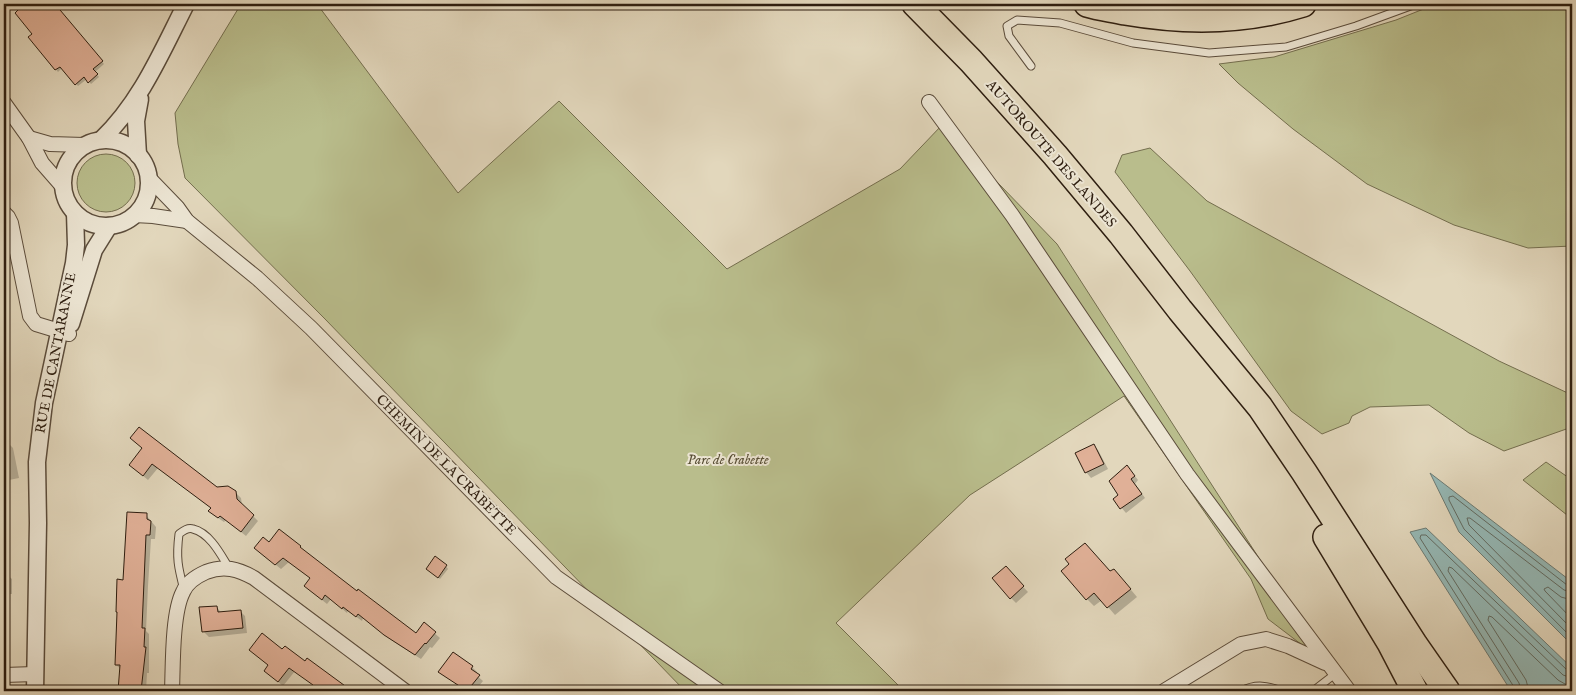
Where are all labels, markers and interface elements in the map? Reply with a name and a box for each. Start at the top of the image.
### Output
street label: AUTOROUTE DES LANDES [981,76,1120,232]
street label: RUE DE CANTARANNE [32,271,80,435]
street label: CHEMIN DE LA CRABETTE [372,391,520,539]
park label: Parc de Crabette [687,451,769,469]

